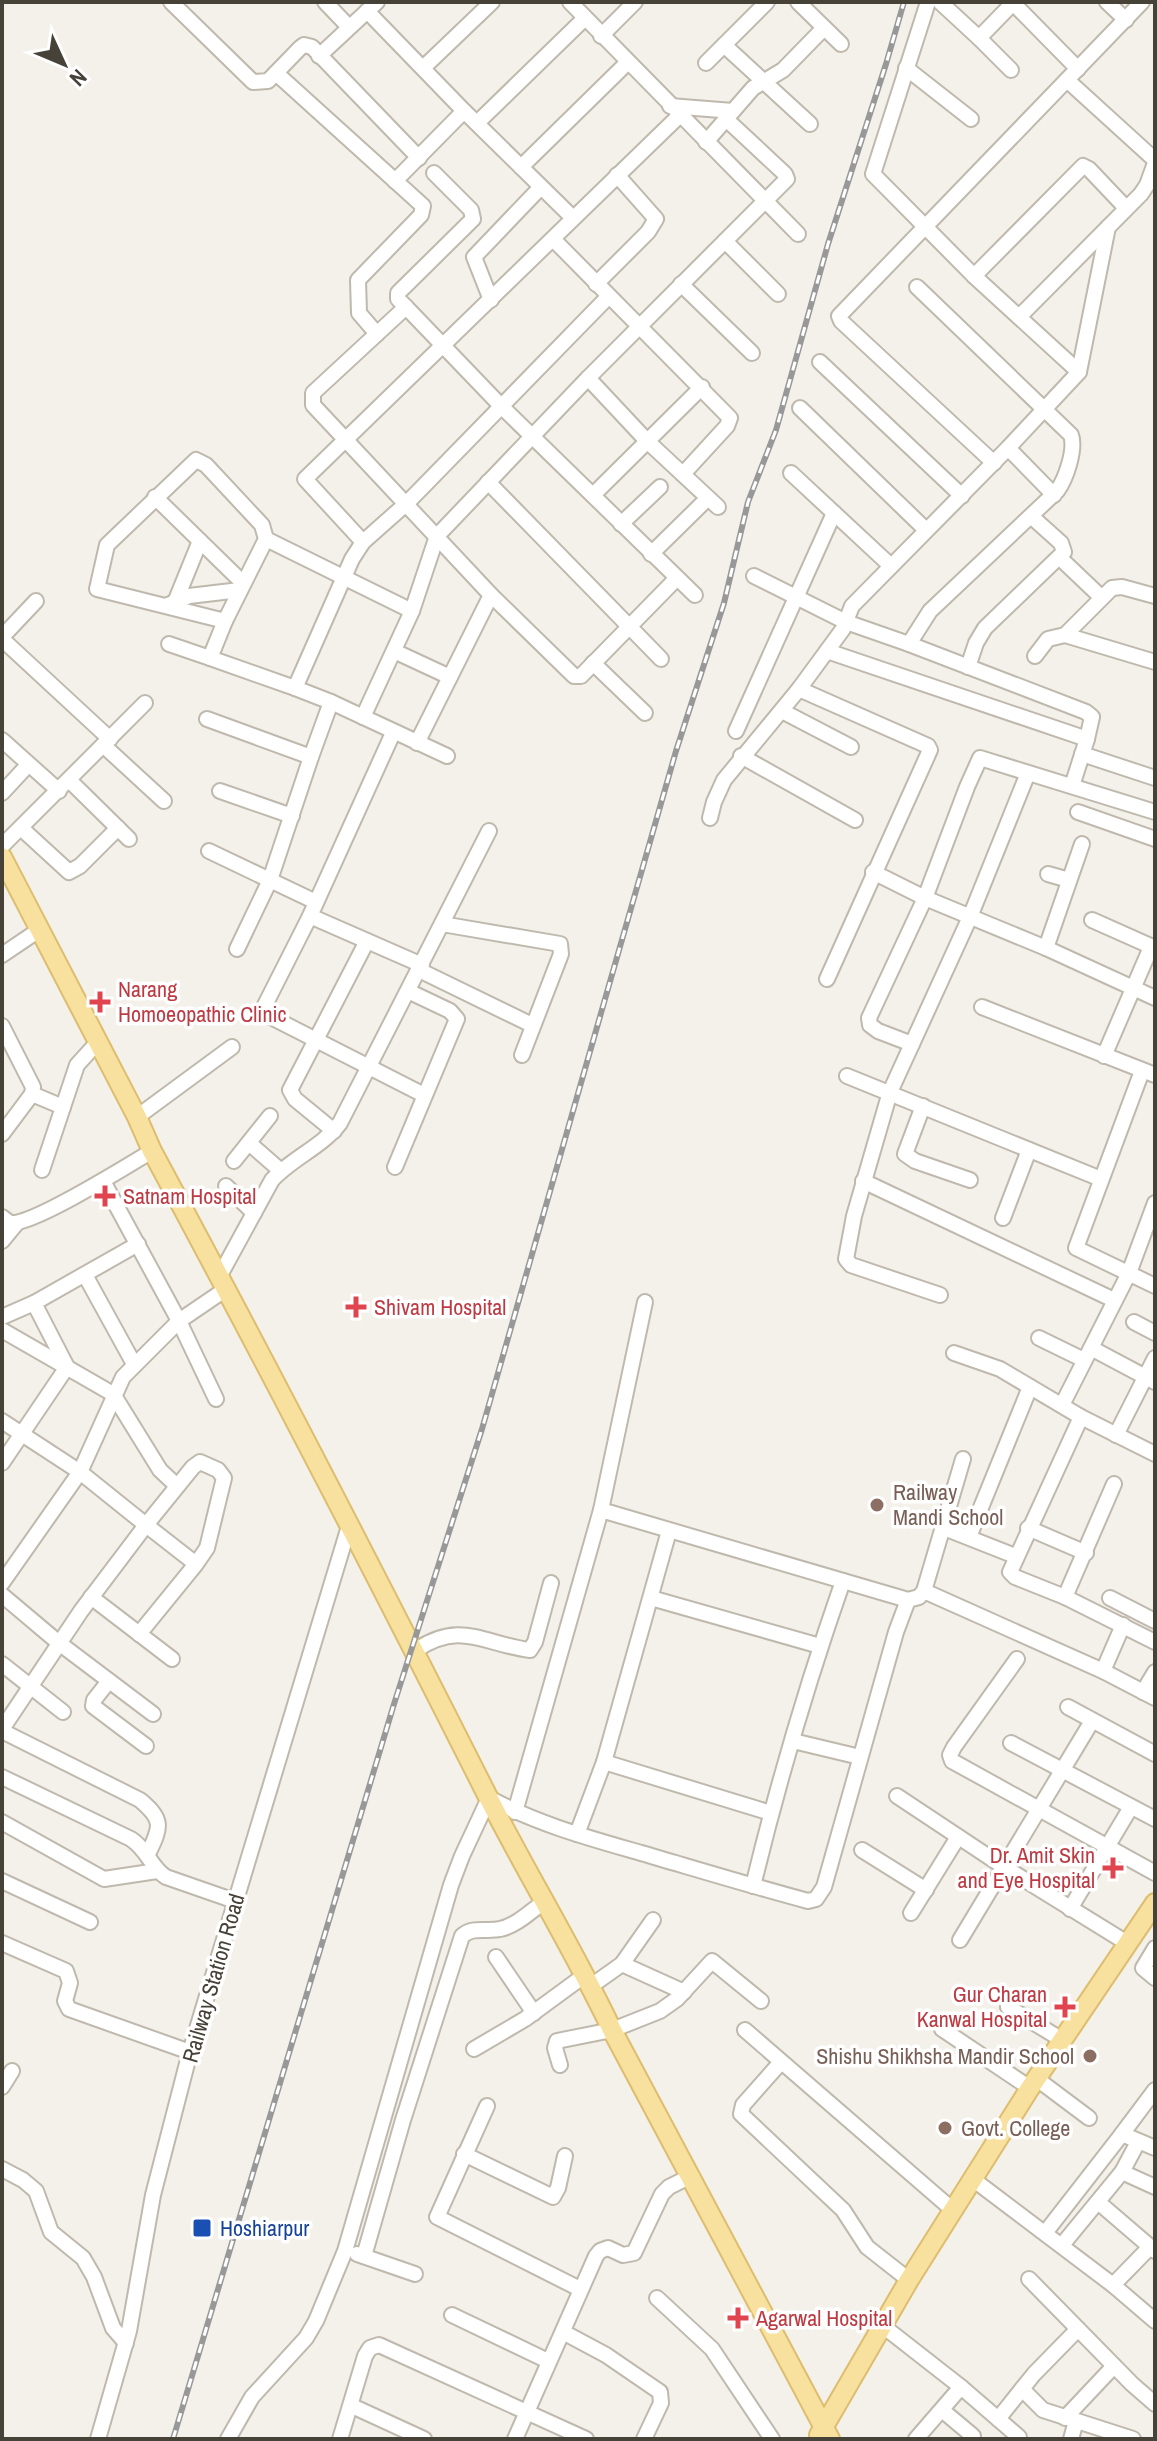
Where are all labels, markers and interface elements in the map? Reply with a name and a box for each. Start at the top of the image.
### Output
north arrow [24,24,104,104]
text: N [63,63,94,93]
place label: Narang Homoeopathic Clinic [118,974,286,1029]
marker: Narang Homoeopathic Clinic [89,991,111,1013]
place label: Satnam Hospital [123,1181,256,1211]
marker: Satnam Hospital [94,1185,116,1207]
place label: Shivam Hospital [374,1292,506,1322]
marker: Shivam Hospital [345,1296,367,1318]
place label: Railway Mandi School [893,1477,1003,1532]
marker: Railway Mandi School [868,1496,886,1514]
place label: Dr. Amit Skin and Eye Hospital [958,1840,1095,1895]
marker: Dr. Amit Skin and Eye Hospital [1102,1857,1124,1879]
street label: Railway Station Road [175,1890,251,2066]
place label: Gur Charan Kanwal Hospital [917,1979,1047,2034]
marker: Gur Charan Kanwal Hospital [1054,1996,1076,2018]
place label: Shishu Shikhsha Mandir School [816,2041,1074,2071]
marker: Shishu Shikhsha Mandir School [1081,2047,1099,2065]
place label: Govt. College [961,2113,1070,2143]
marker: Govt. College [936,2119,954,2137]
place label: Hoshiarpur [220,2213,309,2243]
marker: Hoshiarpur [191,2217,213,2239]
place label: Agarwal Hospital [755,2303,892,2333]
marker: Agarwal Hospital [727,2307,749,2329]

